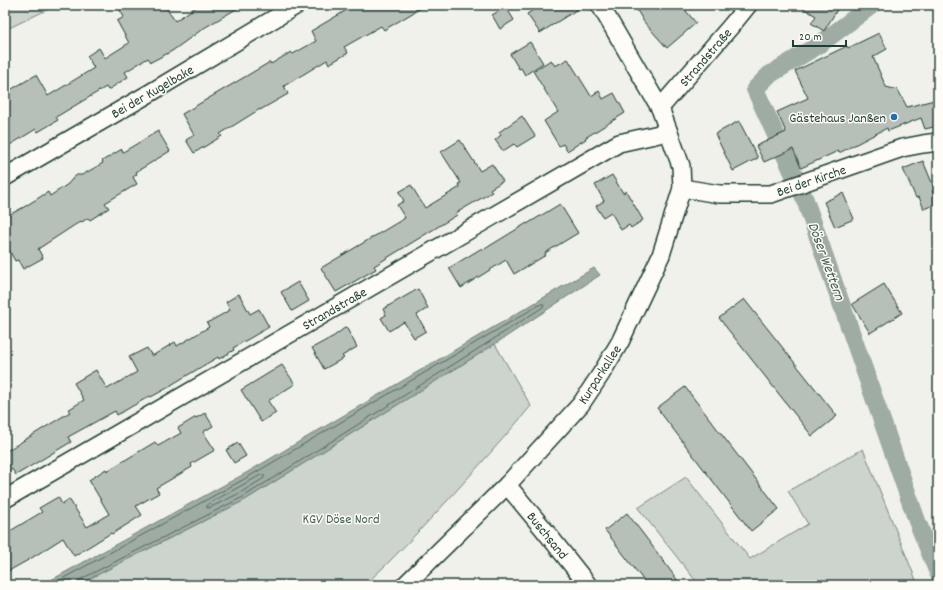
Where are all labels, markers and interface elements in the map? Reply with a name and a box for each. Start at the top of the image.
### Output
scale bar [793,22,846,48]
street label: Strandstraße [675,25,738,92]
text: 20 m [799,29,822,46]
street label: Bei der Kugelbake [108,61,198,124]
place label: Gästehaus Janßen [789,109,886,129]
marker: Gästehaus Janßen [889,112,899,122]
street label: Bei der Kirche [774,161,849,203]
water label: Döser Wettern [801,220,850,305]
street label: Strandstraße [299,283,371,336]
street label: Kurparkallee [574,341,627,409]
street label: Buschsand [521,508,572,564]
park label: KGV Döse Nord [302,510,380,530]

